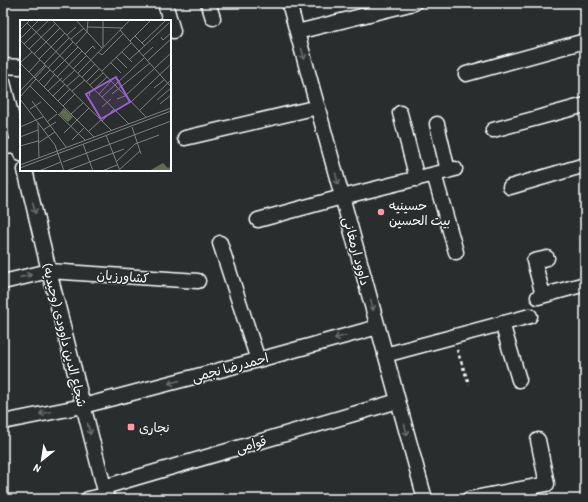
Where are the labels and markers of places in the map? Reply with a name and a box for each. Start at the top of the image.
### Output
place label: حسینیه بیت الحسین [389,196,451,229]
marker: حسینیه بیت الحسین [376,207,386,217]
place label: نجاری [139,418,169,436]
marker: نجاری [126,422,136,432]

